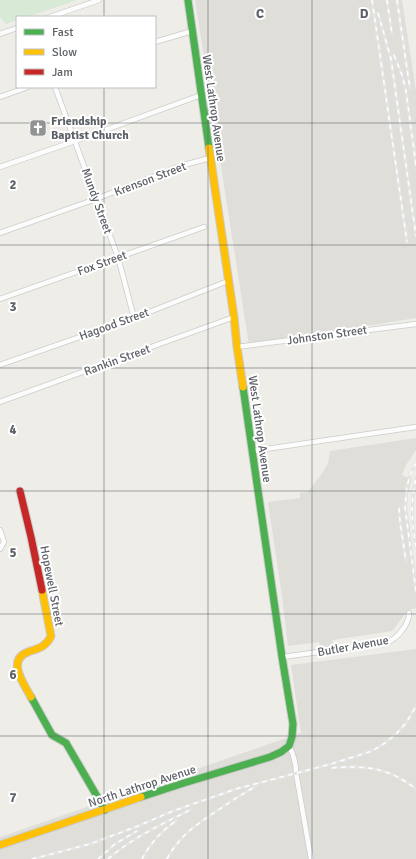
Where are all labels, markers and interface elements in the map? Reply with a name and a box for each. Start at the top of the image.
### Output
text: C [256,6,264,22]
text: D [360,6,369,22]
legend [16,16,156,88]
text: Fast [52,25,73,40]
text: Slow [52,45,77,60]
street label: West Lathrop Avenue [199,54,228,162]
text: Jam [52,65,73,80]
place label: Friendship Baptist Church [51,114,129,143]
church icon: Friendship Baptist Church [28,118,48,138]
street label: Krenson Street [112,159,188,200]
street label: Mundy Street [78,166,115,236]
text: 2 [9,177,17,193]
street label: Fox Street [75,248,129,279]
text: 3 [9,299,17,315]
street label: Hagood Street [77,305,151,344]
street label: Johnston Street [286,322,368,349]
street label: Rankin Street [82,342,152,379]
street label: West Lathrop Avenue [245,375,274,483]
text: 4 [9,422,17,438]
street label: Hopewell Street [36,544,67,628]
text: 5 [9,545,17,561]
street label: Butler Avenue [316,633,390,660]
text: 6 [9,667,17,683]
street label: North Lathrop Avenue [86,762,198,811]
text: 7 [9,790,17,806]

